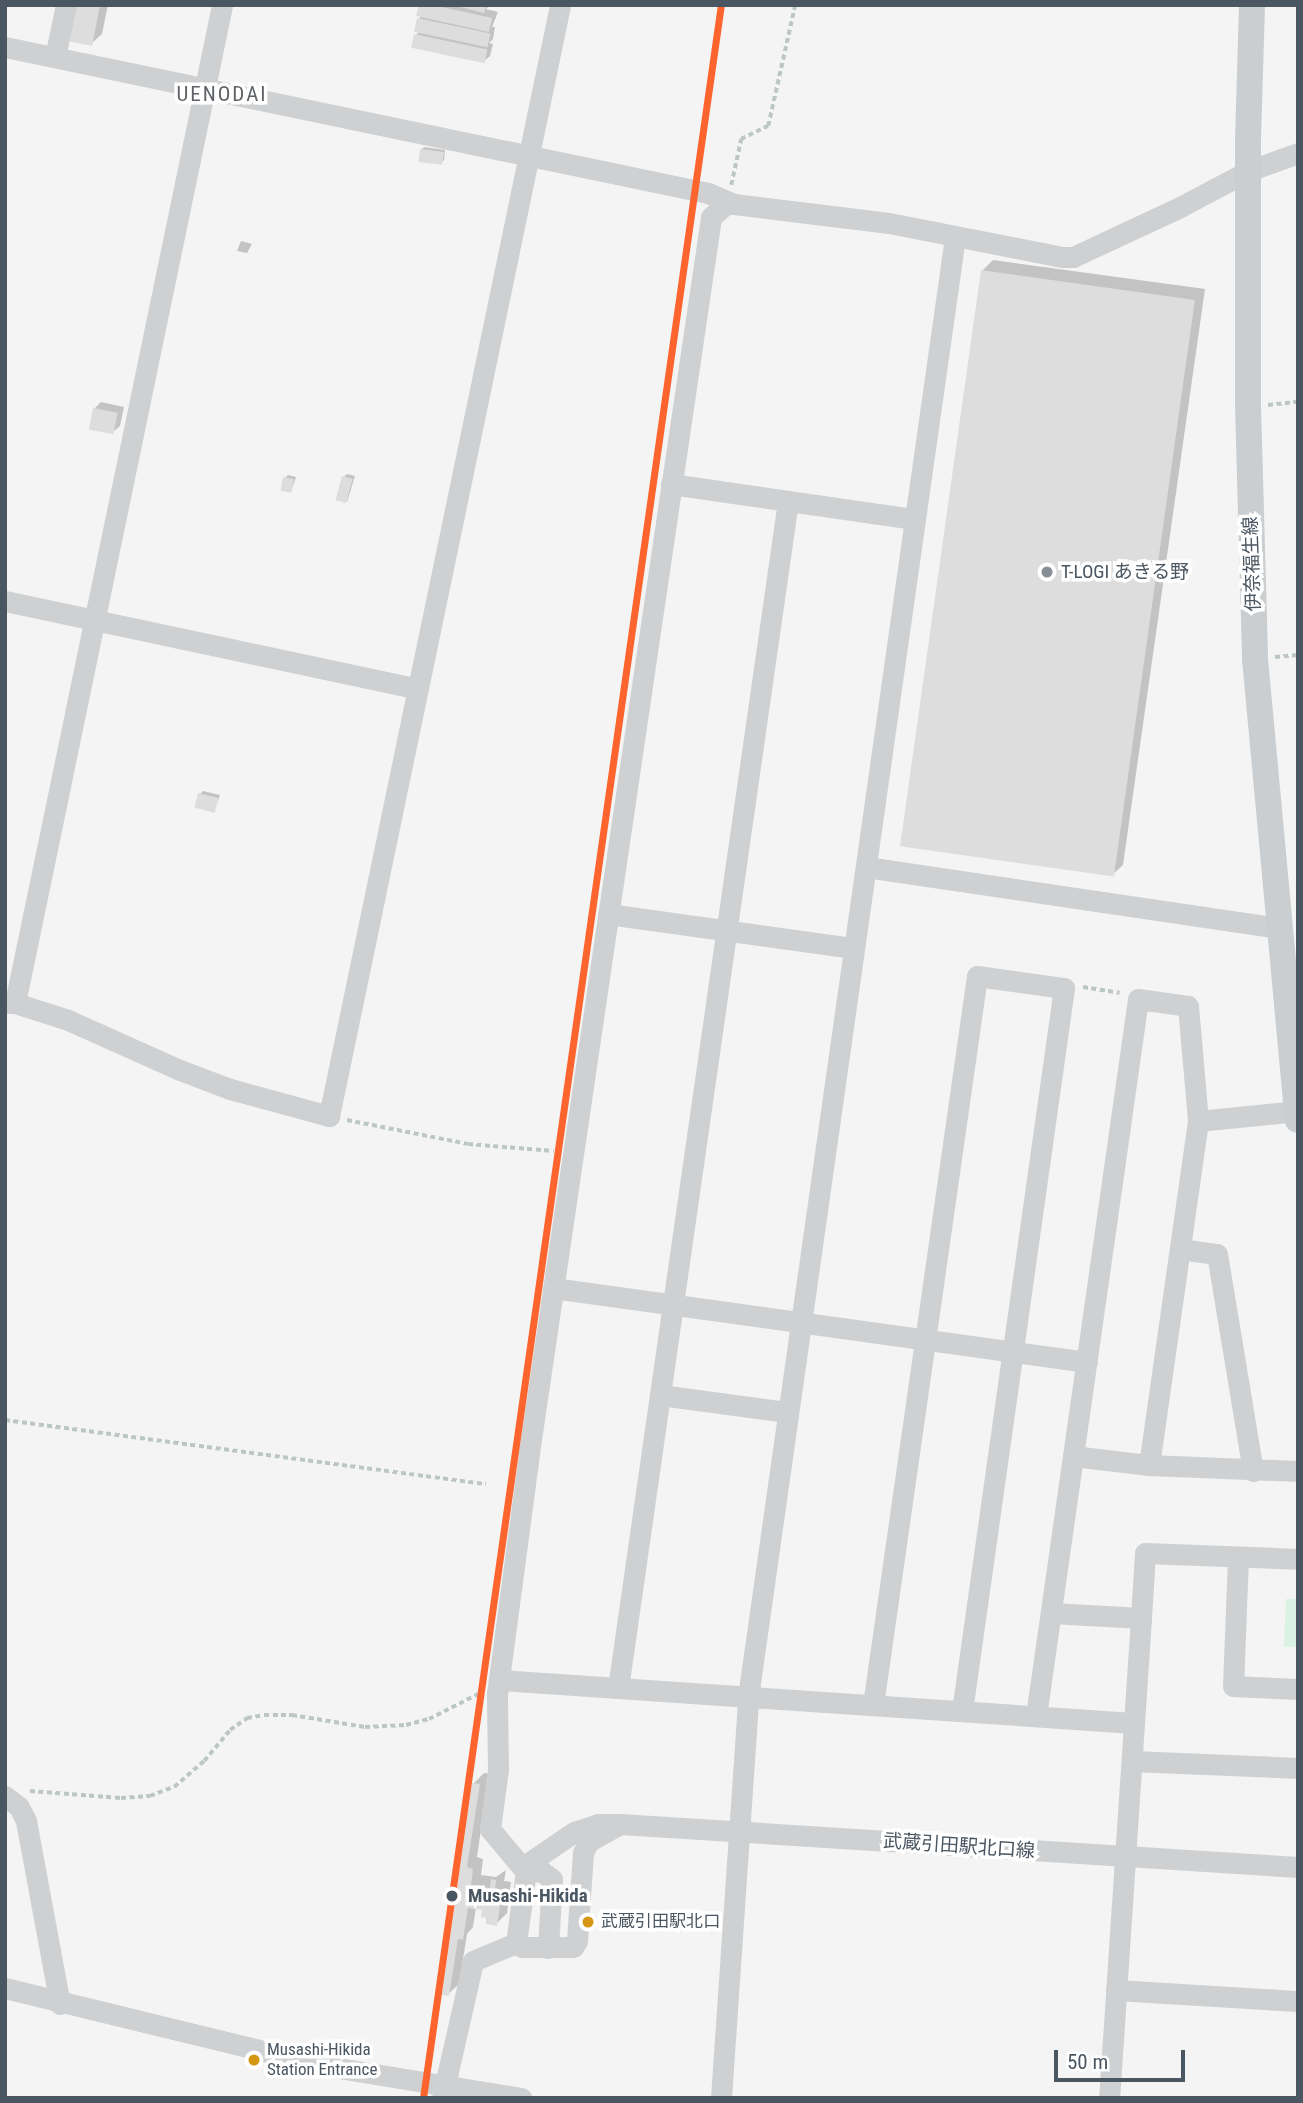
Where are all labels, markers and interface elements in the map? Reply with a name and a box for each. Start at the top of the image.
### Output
district label: UENODAI [177,81,267,107]
street label: 伊奈福生線 [1239,516,1265,612]
place label: T-LOGI あきる野 [1061,561,1190,583]
marker: T-LOGI あきる野 [1039,564,1055,580]
street label: 武蔵引田駅北口線 [882,1829,1036,1863]
place label: Musashi-Hikida [468,1885,588,1907]
marker: Musashi-Hikida [442,1886,462,1906]
place label: 武蔵引田駅北口 [601,1912,720,1932]
marker: 武蔵引田駅北口 [581,1915,595,1929]
scale bar [1058,2036,1189,2080]
place label: Musashi-Hikida Station Entrance [267,2040,377,2080]
text: 50 m [1067,2050,1108,2074]
marker: Musashi-Hikida Station Entrance [247,2053,261,2067]

